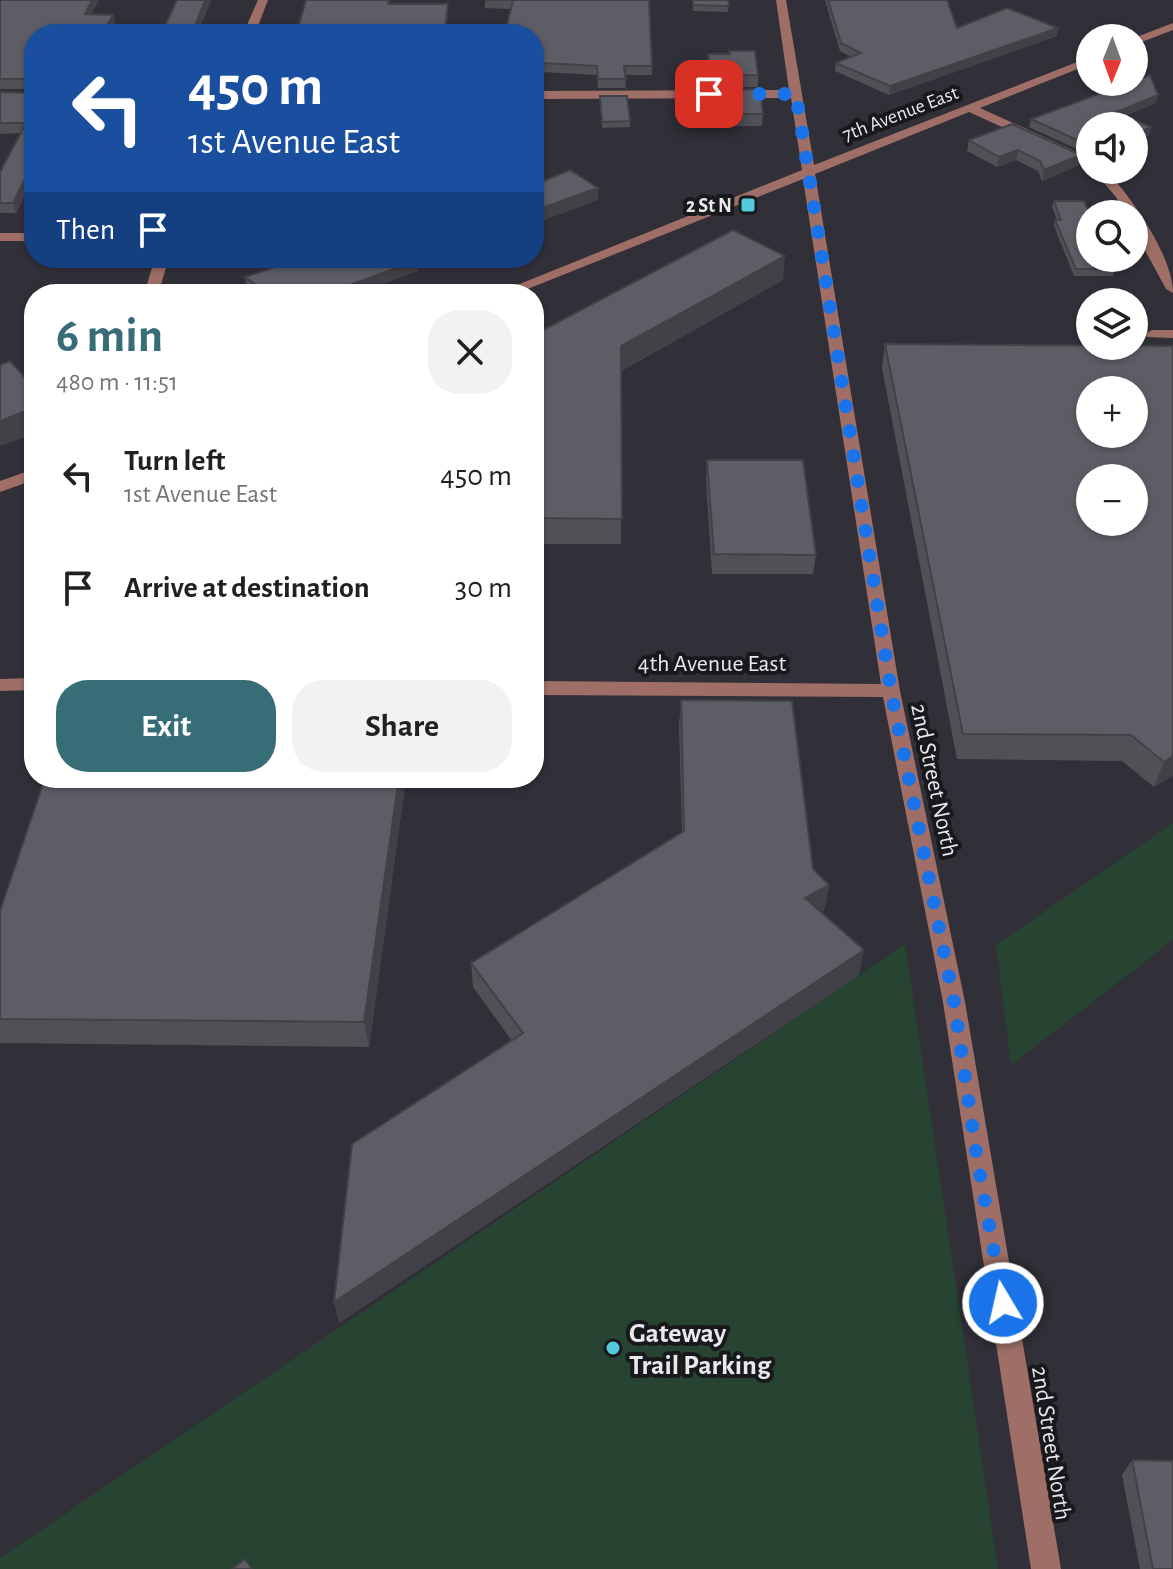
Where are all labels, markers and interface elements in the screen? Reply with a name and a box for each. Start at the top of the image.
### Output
north arrow [1076,24,1148,96]
map controls [1076,24,1148,536]
icon: left [56,56,160,160]
text: 450 m [188,59,323,115]
pin [675,60,743,128]
icon: arrive [687,72,731,116]
street label: 7th Avenue East [840,82,962,145]
button: sound [1076,112,1148,184]
text: 1st Avenue East [188,124,400,160]
place label: 2 St N [686,196,732,216]
marker: 2 St N [739,196,757,214]
button: search [1076,200,1148,272]
icon: arrive [131,208,175,252]
text: Then [56,215,115,245]
button: layers [1076,288,1148,360]
button: close [428,310,512,394]
text: 6 min [56,313,163,361]
text: 480 m · 11:51 [56,369,178,395]
button: + [1076,376,1148,448]
text: Turn left [124,446,225,476]
icon: left [56,454,100,498]
text: 450 m [440,461,512,491]
button: − [1076,464,1148,536]
text: 1st Avenue East [124,481,277,507]
icon: arrive [56,566,100,610]
text: Arrive at destination [124,573,370,603]
text: 30 m [455,573,512,603]
street label: 4th Avenue East [638,652,786,676]
button: Exit [56,680,276,772]
button: Share [292,680,512,772]
street label: 2nd Street North [906,702,962,859]
position arrow [961,1261,1045,1345]
place label: Gateway Trail Parking [629,1320,772,1380]
marker: Gateway Trail Parking [604,1339,622,1357]
street label: 2nd Street North [1027,1364,1075,1522]

